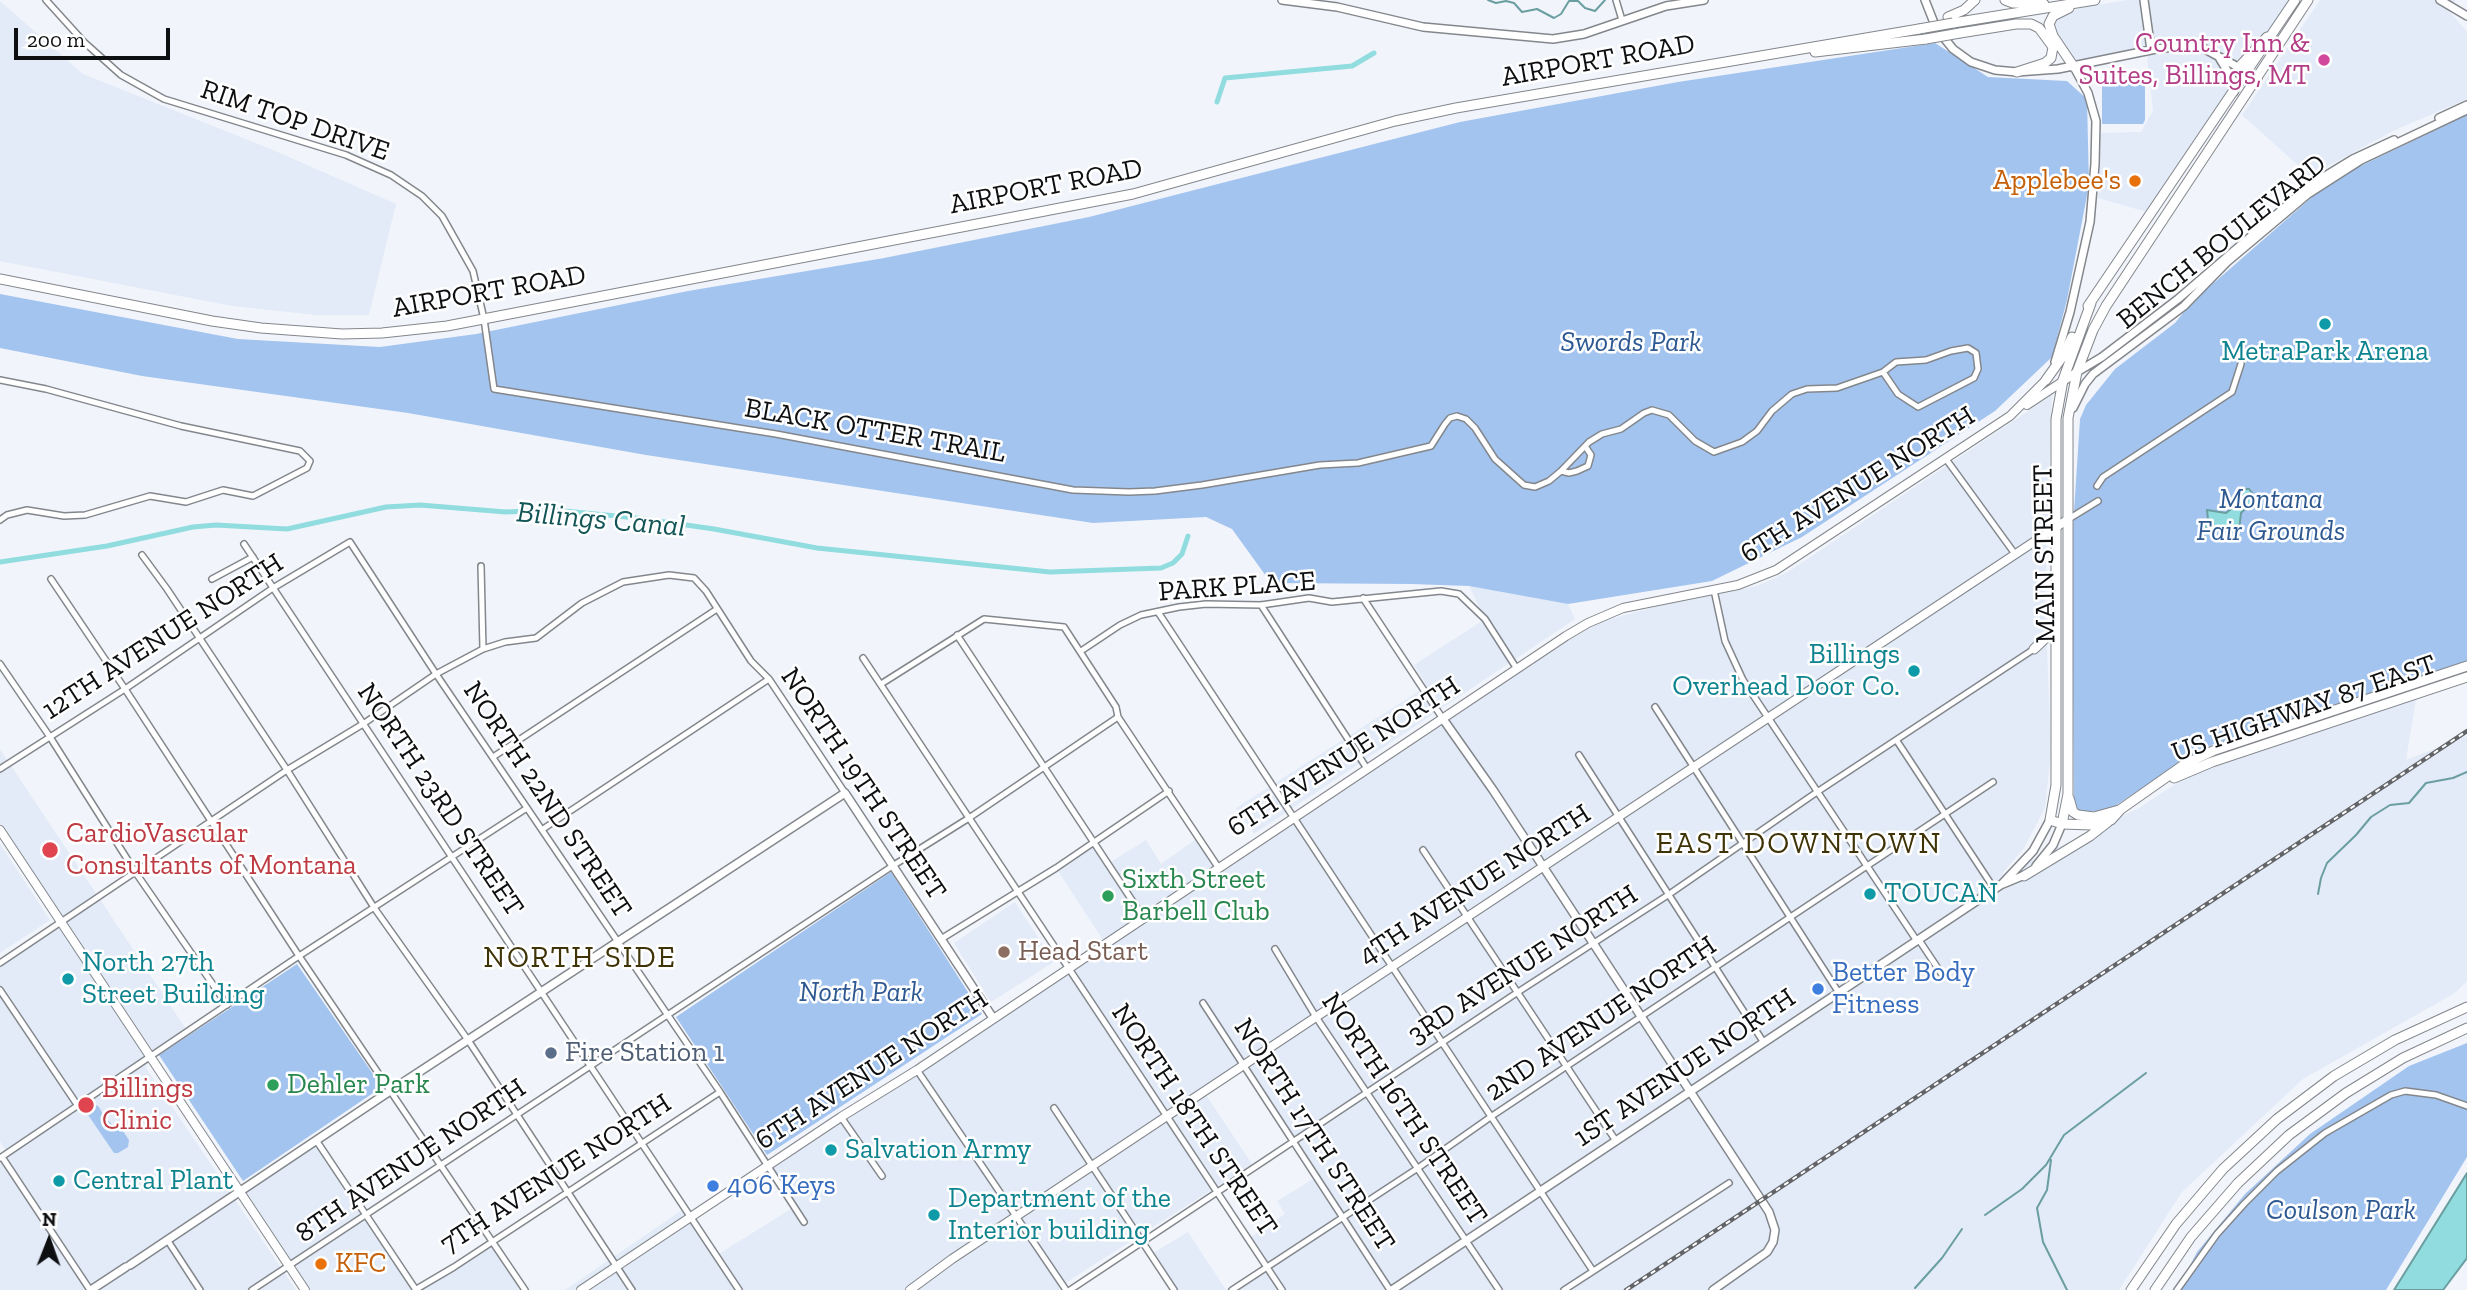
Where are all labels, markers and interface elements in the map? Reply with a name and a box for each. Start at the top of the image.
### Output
scale bar [18,14,173,58]
text: 200 m [27,27,85,52]
street label: AIRPORT ROAD [1499,27,1697,95]
place label: Country Inn & Suites, Billings, MT [2079,27,2310,93]
marker: Country Inn & Suites, Billings, MT [2316,52,2332,68]
street label: RIM TOP DRIVE [196,73,394,169]
street label: BENCH BOULEVARD [2111,147,2333,337]
street label: AIRPORT ROAD [947,152,1145,222]
place label: Applebee's [1993,164,2121,198]
marker: Applebee's [2127,173,2143,189]
street label: AIRPORT ROAD [390,258,588,326]
marker: MetraPark Arena [2317,316,2333,332]
park label: Swords Park [1561,326,1701,360]
place label: MetraPark Arena [2221,335,2429,369]
street label: BLACK OTTER TRAIL [742,392,1008,470]
street label: 6TH AVENUE NORTH [1735,399,1981,571]
street label: MAIN STREET [2027,464,2063,644]
park label: Montana Fair Grounds [2197,483,2345,549]
water label: Billings Canal [515,495,687,545]
street label: 12TH AVENUE NORTH [36,547,290,727]
street label: PARK PLACE [1157,565,1317,609]
place label: Billings Overhead Door Co. [1672,638,1900,704]
street label: US HIGHWAY 87 EAST [2167,648,2441,770]
street label: NORTH 19TH STREET [773,662,953,906]
marker: Billings Overhead Door Co. [1906,663,1922,679]
street label: 6TH AVENUE NORTH [1222,669,1466,845]
street label: NORTH 22ND STREET [455,675,639,925]
street label: NORTH 23RD STREET [350,677,530,923]
street label: 4TH AVENUE NORTH [1353,797,1597,973]
place label: CardioVascular Consultants of Montana [66,817,356,883]
district label: EAST DOWNTOWN [1657,826,1941,862]
marker: CardioVascular Consultants of Montana [40,840,60,860]
place label: Sixth Street Barbell Club [1122,863,1270,929]
place label: TOUCAN [1884,877,1998,911]
street label: 3RD AVENUE NORTH [1402,878,1644,1052]
marker: TOUCAN [1862,886,1878,902]
marker: Sixth Street Barbell Club [1100,888,1116,904]
street label: 2ND AVENUE NORTH [1479,929,1723,1109]
place label: Head Start [1018,935,1148,969]
district label: NORTH SIDE [484,940,676,976]
marker: Head Start [996,944,1012,960]
place label: North 27th Street Building [82,946,265,1012]
place label: Better Body Fitness [1832,956,1975,1022]
marker: North 27th Street Building [60,971,76,987]
park label: North Park [799,976,923,1010]
street label: 1ST AVENUE NORTH [1568,981,1802,1155]
marker: Better Body Fitness [1810,981,1826,997]
street label: 6TH AVENUE NORTH [750,982,994,1158]
street label: NORTH 16TH STREET [1314,987,1494,1231]
street label: NORTH 18TH STREET [1104,998,1284,1242]
street label: NORTH 17TH STREET [1226,1012,1402,1258]
place label: Fire Station 1 [565,1036,724,1070]
marker: Fire Station 1 [543,1045,559,1061]
place label: Dehler Park [287,1068,430,1102]
street label: 8TH AVENUE NORTH [290,1071,532,1251]
place label: Billings Clinic [102,1072,193,1138]
marker: Dehler Park [265,1077,281,1093]
street label: 7TH AVENUE NORTH [434,1087,678,1261]
marker: Billings Clinic [76,1095,96,1115]
place label: Salvation Army [845,1133,1031,1167]
marker: Salvation Army [823,1142,839,1158]
place label: Central Plant [73,1164,233,1198]
place label: 406 Keys [727,1169,836,1203]
marker: Central Plant [51,1173,67,1189]
marker: 406 Keys [705,1178,721,1194]
place label: Department of the Interior building [948,1182,1171,1248]
park label: Coulson Park [2266,1194,2416,1228]
north arrow [14,1206,84,1276]
marker: Department of the Interior building [926,1207,942,1223]
text: N [42,1208,57,1231]
place label: KFC [335,1247,387,1281]
marker: KFC [313,1256,329,1272]

